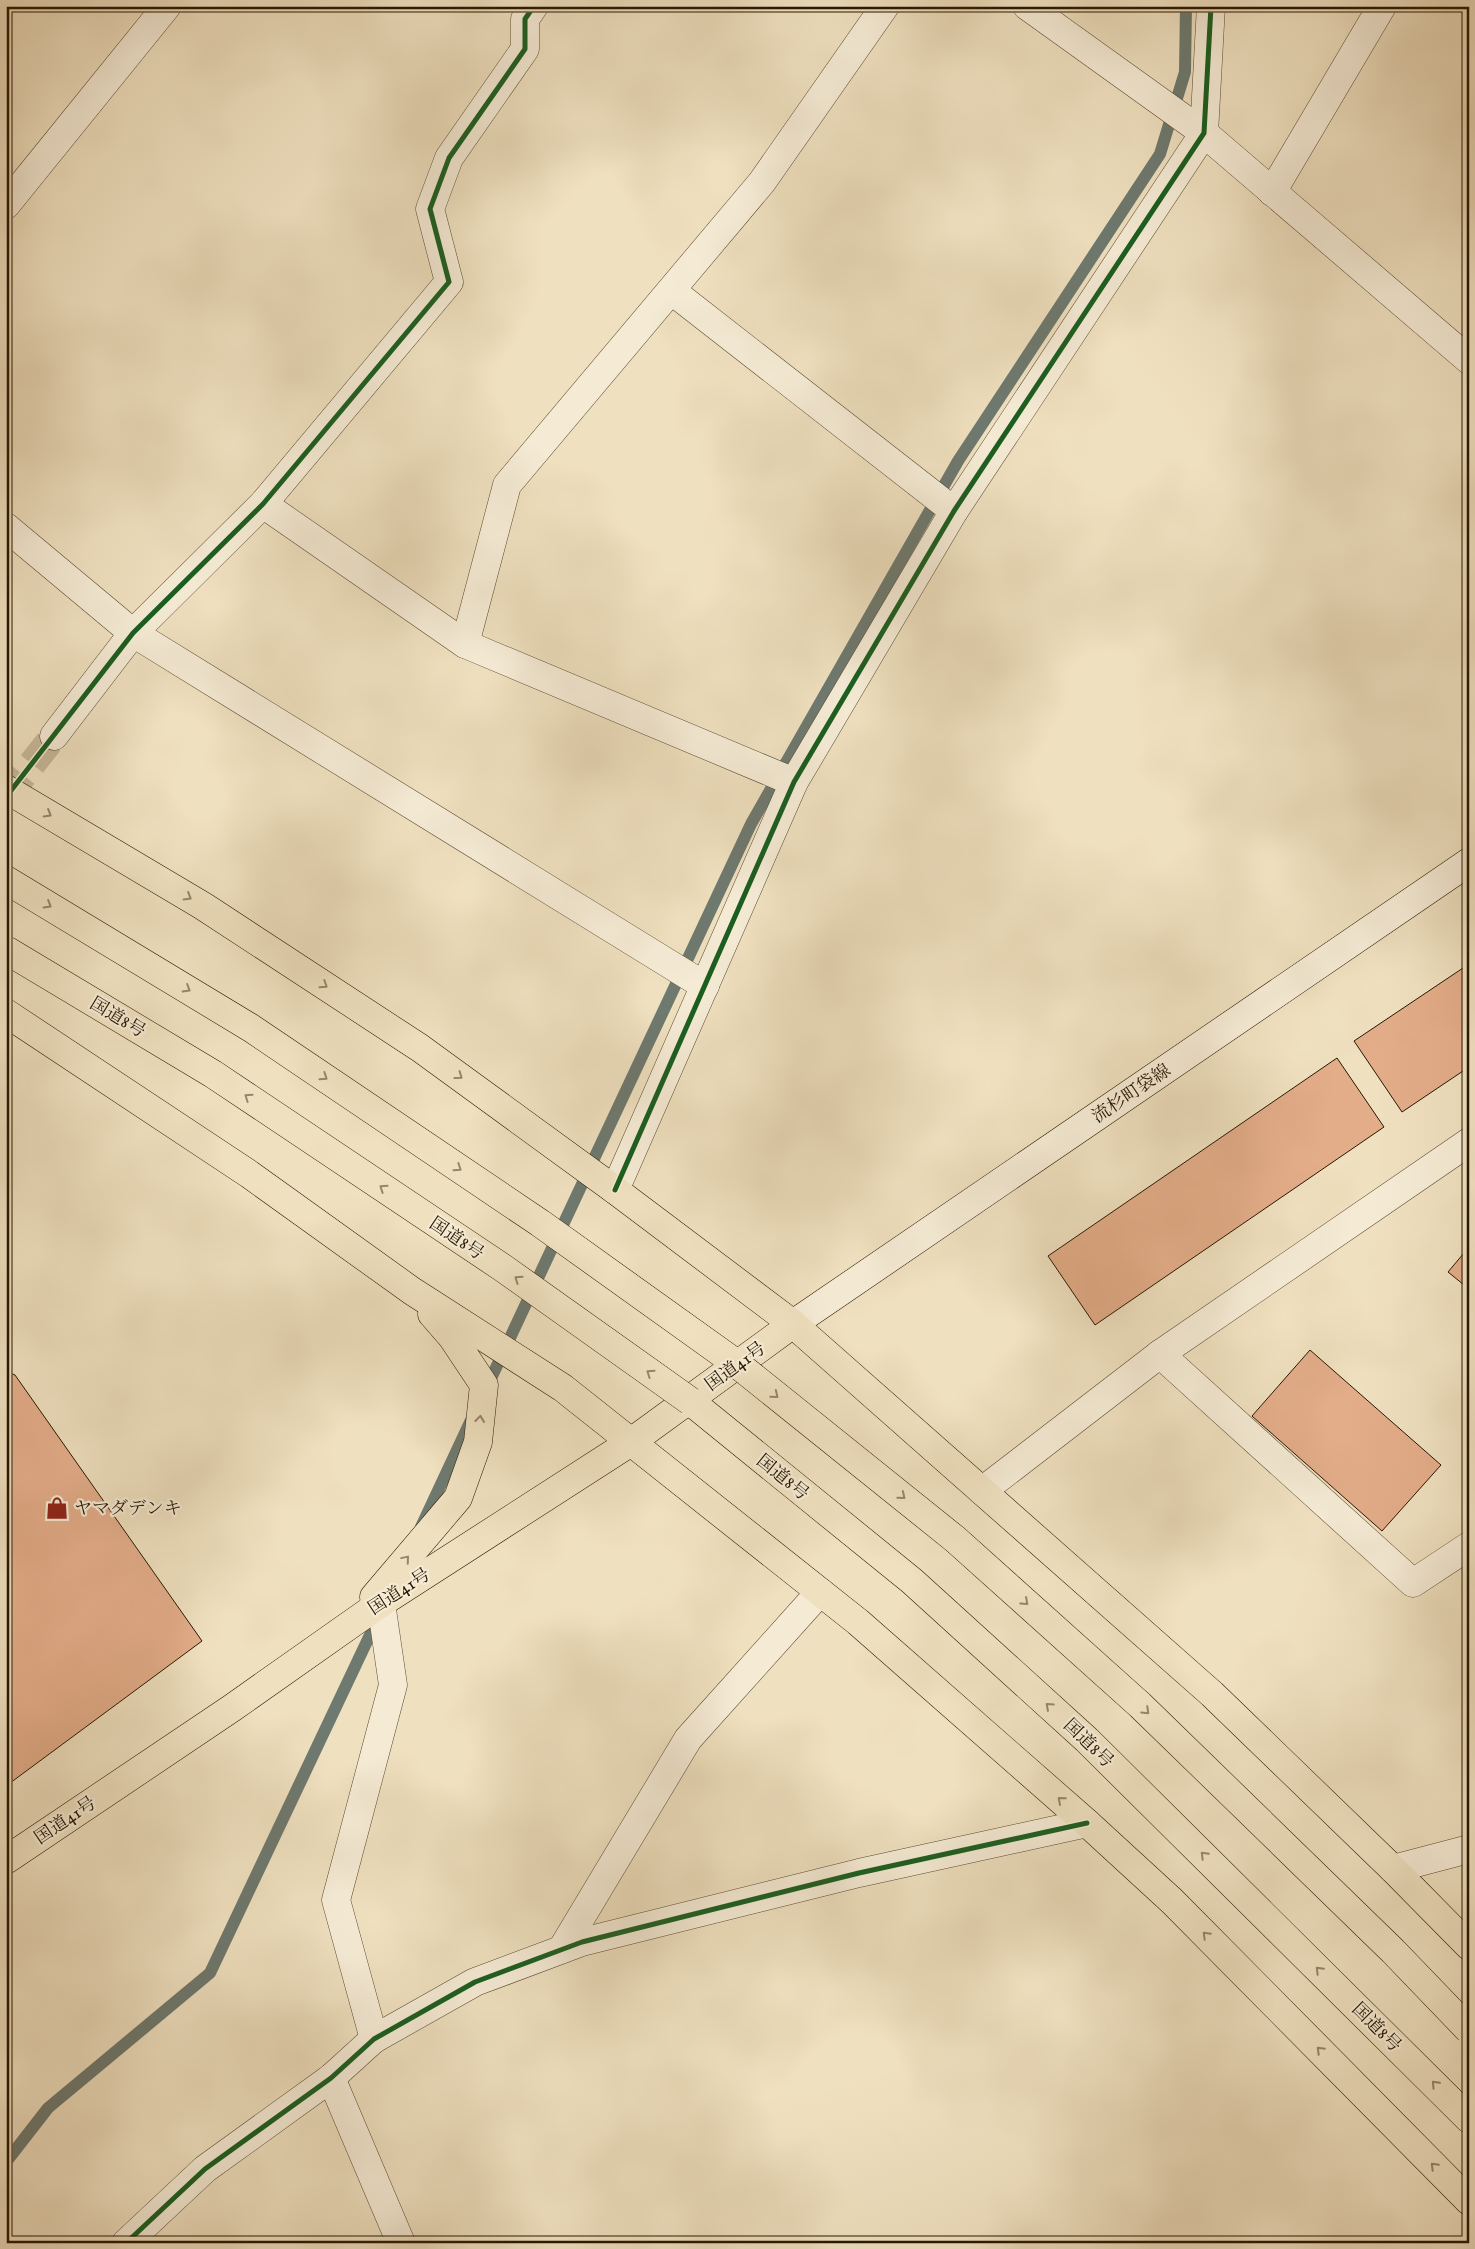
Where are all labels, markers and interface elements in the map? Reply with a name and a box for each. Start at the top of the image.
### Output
one-way arrow [43,807,52,817]
one-way arrow [182,891,191,901]
one-way arrow [42,899,51,909]
one-way arrow [319,979,328,988]
one-way arrow [181,983,190,993]
street label: 国道8号 [85,993,149,1044]
street label: 流杉町袋線 [1088,1060,1176,1129]
one-way arrow [453,1070,463,1079]
one-way arrow [318,1071,327,1080]
one-way arrow [244,1094,254,1103]
one-way arrow [453,1162,462,1171]
one-way arrow [379,1185,389,1194]
street label: 国道8号 [424,1213,488,1266]
one-way arrow [514,1276,524,1285]
street label: 国道41号 [701,1337,771,1397]
one-way arrow [646,1370,656,1379]
one-way arrow [769,1389,778,1397]
one-way arrow [475,1415,486,1423]
street label: 国道8号 [751,1450,813,1506]
one-way arrow [896,1491,905,1499]
shop icon: ヤマダデンキ [44,1495,70,1521]
place label: ヤマダデンキ [74,1498,182,1521]
one-way arrow [401,1555,410,1564]
street label: 国道41号 [364,1564,435,1621]
one-way arrow [1020,1596,1029,1605]
one-way arrow [1046,1703,1055,1712]
one-way arrow [1140,1705,1149,1714]
street label: 国道8号 [1058,1715,1118,1774]
street label: 国道41号 [31,1792,101,1850]
one-way arrow [1058,1797,1067,1806]
one-way arrow [1201,1852,1210,1861]
one-way arrow [1203,1932,1212,1941]
one-way arrow [1316,1966,1325,1975]
street label: 国道8号 [1346,1998,1406,2058]
one-way arrow [1317,2047,1326,2056]
one-way arrow [1432,2081,1441,2090]
one-way arrow [1431,2163,1440,2172]

